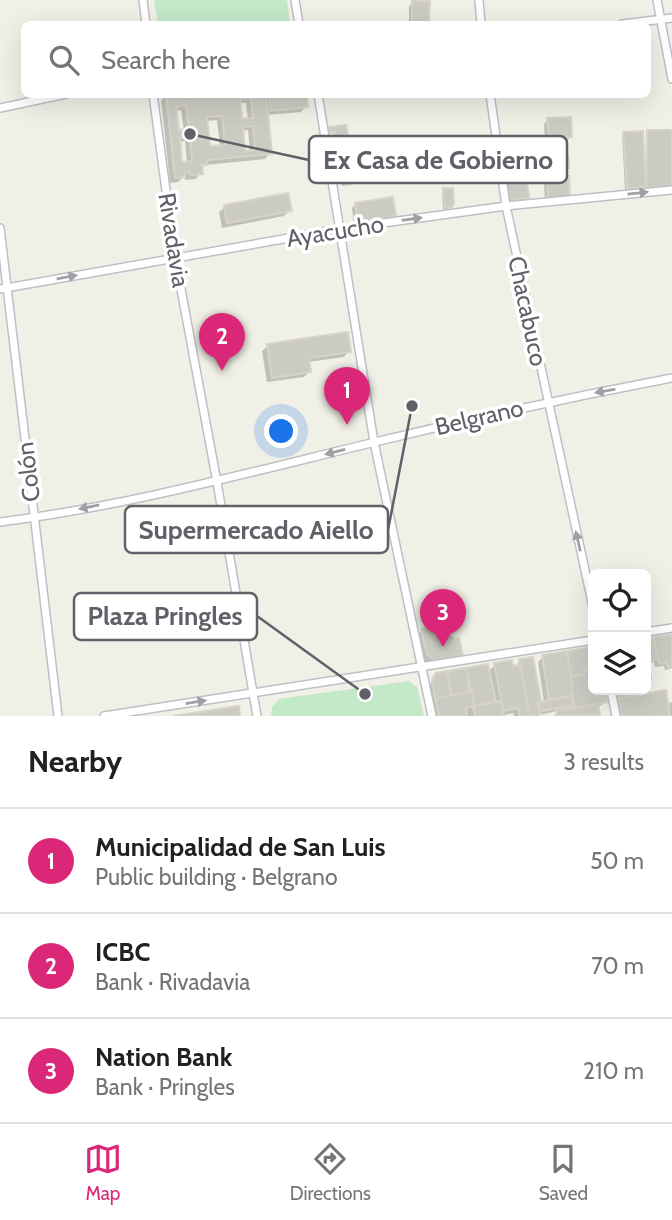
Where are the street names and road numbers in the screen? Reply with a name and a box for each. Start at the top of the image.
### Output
street label: Rivadavia [152,191,196,290]
street label: Ayacucho [284,209,386,253]
street label: Chacabuco [502,253,554,369]
street label: Belgrano [432,393,526,441]
street label: Colón [10,441,46,503]

